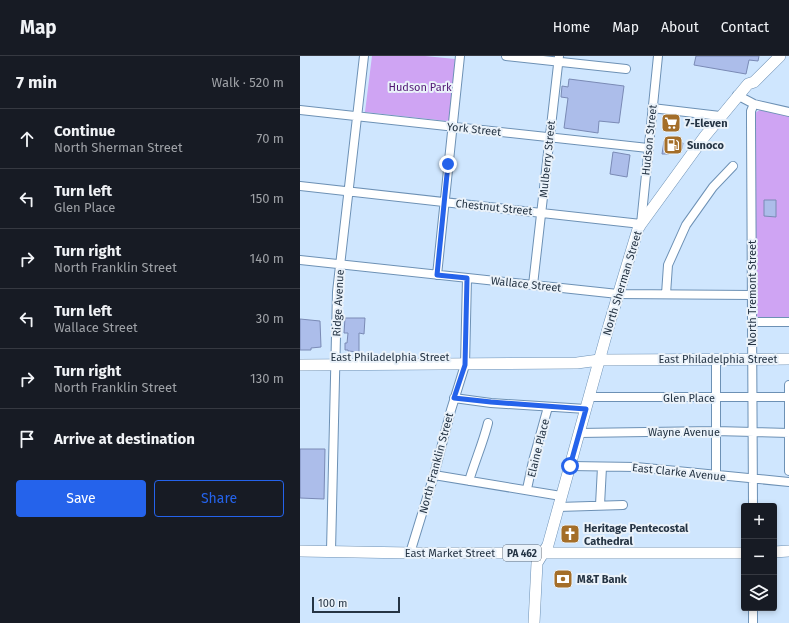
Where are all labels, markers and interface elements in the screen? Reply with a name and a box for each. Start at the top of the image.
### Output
text: Map [20,16,57,39]
text: Home [553,19,590,36]
text: Map [612,19,639,36]
text: About [661,19,699,36]
text: Contact [721,19,769,36]
text: 7 min [16,72,57,93]
text: Walk · 520 m [212,75,284,90]
park label: Hudson Park [388,81,452,94]
street label: Hudson Street [639,104,660,176]
supermarket icon: 7-Eleven [660,112,682,134]
place label: 7-Eleven [685,117,727,130]
street label: York Street [446,120,502,139]
street label: Mulberry Street [537,120,558,198]
text: Continue [54,122,115,140]
icon: ahead [16,128,38,150]
text: 70 m [257,131,284,146]
fuel station icon: Sunoco [662,134,684,156]
place label: Sunoco [687,139,724,152]
text: North Sherman Street [54,140,183,155]
route end [439,155,457,173]
text: Turn left [54,182,112,200]
icon: left [16,188,38,210]
text: 150 m [250,191,284,206]
street label: Chestnut Street [455,197,533,218]
text: Glen Place [54,200,115,215]
street label: North Sherman Street [600,229,645,337]
street label: North Tremont Street [746,240,759,346]
text: Turn right [54,242,121,260]
icon: right [16,248,38,270]
text: 140 m [250,251,284,266]
text: North Franklin Street [54,260,177,275]
street label: Ridge Avenue [330,269,347,337]
street label: Wallace Street [490,274,562,295]
text: Turn left [54,302,112,320]
icon: left [16,308,38,330]
text: 30 m [256,311,284,326]
text: Wallace Street [54,320,138,335]
street label: East Philadelphia Street [330,351,450,364]
street label: East Philadelphia Street [658,353,778,366]
text: Turn right [54,362,121,380]
icon: right [16,368,38,390]
text: 130 m [250,371,284,386]
text: North Franklin Street [54,380,177,395]
street label: Glen Place [663,392,715,405]
street label: North Franklin Street [417,411,456,515]
street label: Elaine Place [525,417,552,479]
street label: Wayne Avenue [648,426,720,439]
icon: arrive [16,428,38,450]
text: Arrive at destination [54,430,195,448]
route start [561,457,579,475]
street label: East Clarke Avenue [631,461,726,484]
button: Save [16,480,146,517]
button: Share [154,480,284,517]
map controls [741,503,777,611]
button: + [741,503,777,539]
place label: Heritage Pentecostal Cathedral [584,522,689,548]
church icon: Heritage Pentecostal Cathedral [559,523,581,545]
button: − [741,539,777,575]
road number: PA 462 [503,545,541,561]
street label: East Market Street [405,547,495,560]
bank icon: M&T Bank [552,568,574,590]
place label: M&T Bank [577,573,628,586]
button: layers [741,575,777,611]
scale bar [312,595,400,614]
text: 100 m [318,597,347,610]

